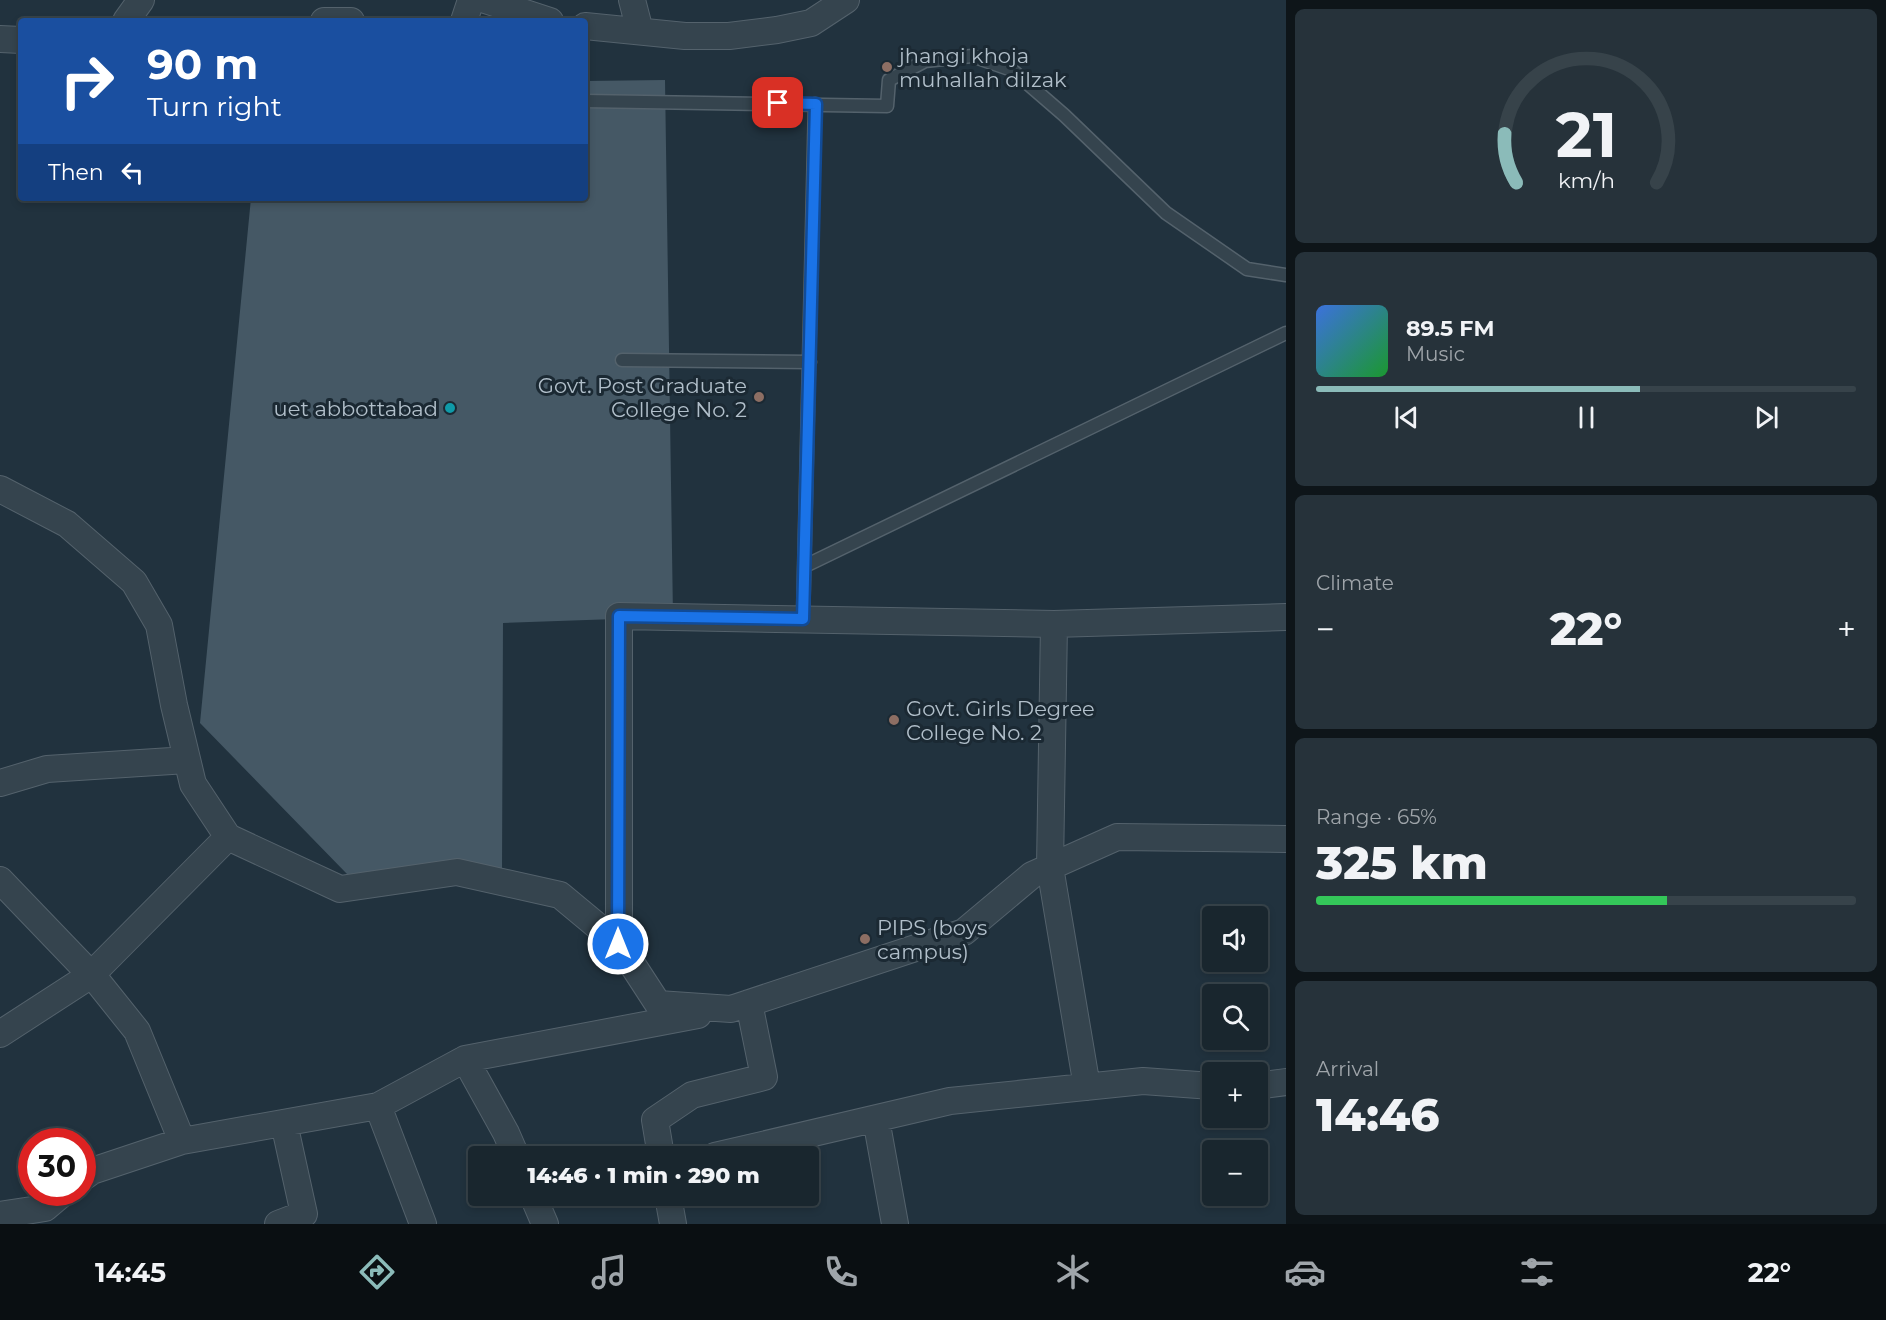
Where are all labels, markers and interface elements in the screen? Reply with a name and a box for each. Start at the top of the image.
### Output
text: 90 m [147,38,258,90]
icon: right [48,42,126,120]
place label: jhangi khoja muhallah dilzak [897,43,1067,92]
marker: jhangi khoja muhallah dilzak [880,60,894,74]
pin [752,77,803,128]
icon: arrive [761,86,794,119]
text: Turn right [147,90,282,123]
text: 21 [1555,97,1617,173]
icon: left [116,156,149,189]
text: Then [48,159,104,186]
text: km/h [1557,167,1615,193]
text: 89.5 FM [1406,315,1494,342]
text: Music [1406,342,1465,366]
place label: Govt. Post Graduate College No. 2 [538,373,747,422]
marker: Govt. Post Graduate College No. 2 [752,390,766,404]
place label: uet abbottabad [274,396,438,421]
marker: uet abbottabad [443,401,457,415]
icon: previous [1390,401,1423,434]
icon: pause [1570,401,1603,434]
icon: next [1750,401,1783,434]
text: Climate [1316,571,1394,595]
text: 22° [1550,601,1622,656]
text: − [1316,609,1335,649]
text: + [1837,609,1856,649]
place label: Govt. Girls Degree College No. 2 [906,696,1095,745]
marker: Govt. Girls Degree College No. 2 [887,713,901,727]
text: Range · 65% [1316,805,1437,829]
text: 325 km [1316,835,1488,890]
map controls [1202,906,1268,1206]
button: sound [1202,906,1268,972]
position arrow [586,912,650,976]
place label: PIPS (boys campus) [877,915,987,964]
marker: PIPS (boys campus) [858,932,872,946]
button: search [1202,984,1268,1050]
text: Arrival [1316,1057,1379,1081]
button: + [1202,1062,1268,1128]
text: 14:46 [1316,1087,1440,1142]
speed limit sign: 30 [18,1128,96,1206]
button: − [1202,1140,1268,1206]
text: 14:46 · 1 min · 290 m [527,1162,760,1189]
icon: directions [356,1251,398,1293]
icon: music [588,1251,630,1293]
icon: phone [820,1251,862,1293]
icon: climate [1052,1251,1094,1293]
icon: car [1284,1251,1326,1293]
icon: filters [1516,1251,1558,1293]
text: 14:45 [95,1256,166,1289]
text: 22° [1748,1256,1791,1289]

